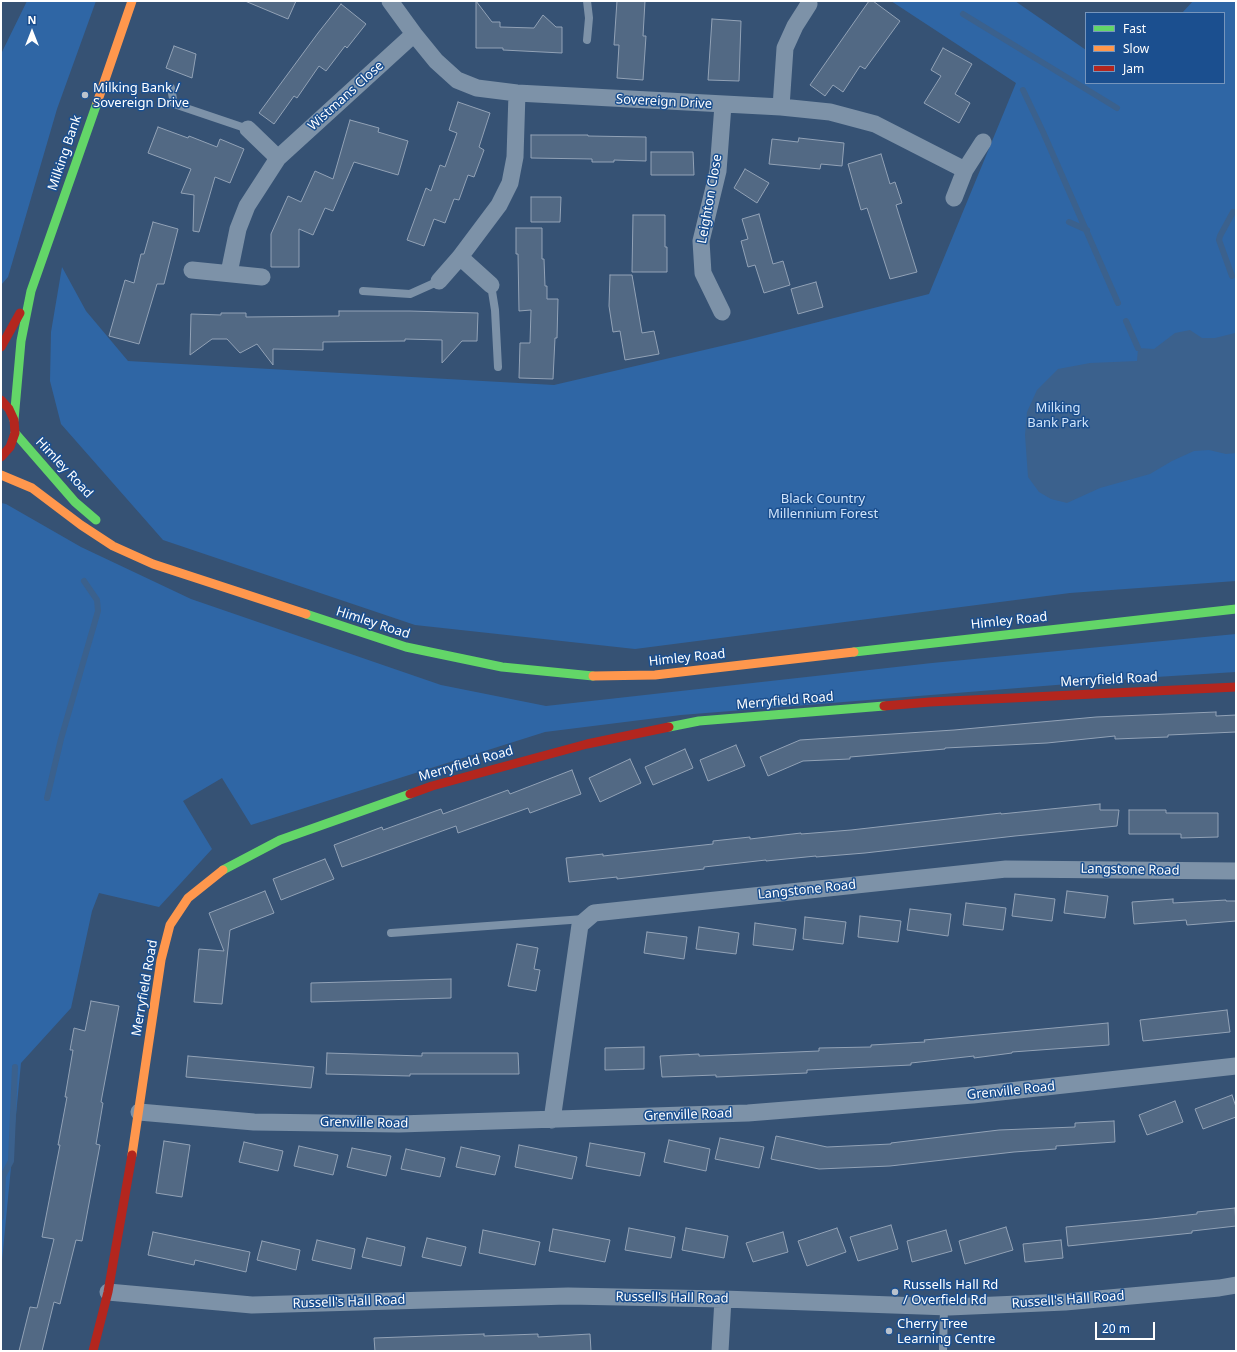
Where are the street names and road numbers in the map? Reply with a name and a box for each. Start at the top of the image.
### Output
street label: Wistmans Close [305,58,387,134]
street label: Sovereign Drive [616,92,712,112]
street label: Milking Bank [45,113,85,193]
street label: Leighton Close [694,153,726,245]
street label: Himley Road [32,435,96,501]
street label: Himley Road [334,604,412,642]
street label: Himley Road [970,609,1048,633]
street label: Himley Road [648,646,726,670]
street label: Merryfield Road [1060,670,1158,690]
street label: Merryfield Road [736,689,834,713]
street label: Merryfield Road [417,743,515,785]
street label: Langstone Road [1080,861,1180,879]
street label: Langstone Road [757,877,857,903]
street label: Merryfield Road [129,939,161,1037]
street label: Grenville Road [966,1079,1056,1103]
street label: Grenville Road [643,1106,733,1124]
street label: Grenville Road [320,1114,408,1132]
street label: Russell's Hall Road [1011,1288,1125,1312]
street label: Russell's Hall Road [615,1289,729,1307]
street label: Russell's Hall Road [292,1292,406,1312]

